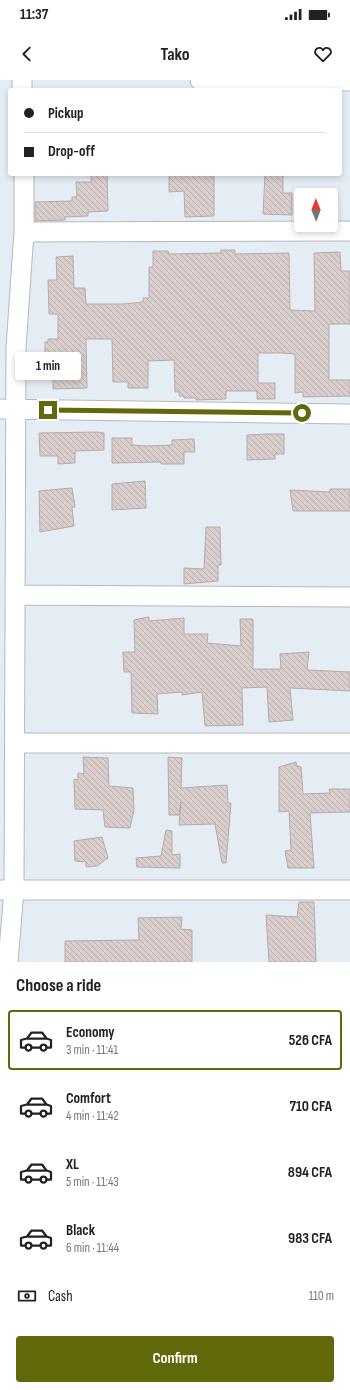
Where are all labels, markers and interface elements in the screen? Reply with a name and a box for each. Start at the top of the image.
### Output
text: 11:37 [20,5,48,24]
icon: back [16,43,38,65]
icon: heart [312,43,334,65]
text: Tako [160,44,190,65]
text: Pickup [48,104,84,123]
text: Drop-off [48,142,95,161]
north arrow [294,188,338,232]
map controls [294,188,338,232]
callout: 1 min [15,352,81,380]
text: 1 min [36,358,60,374]
route end [39,401,57,419]
route start [293,404,311,422]
text: Choose a ride [16,975,101,996]
icon: car [18,1022,54,1058]
text: Economy [66,1023,115,1042]
text: 526 CFA [289,1031,332,1050]
text: 3 min · 11:41 [66,1042,118,1058]
icon: car [18,1088,54,1124]
text: Comfort [66,1089,111,1108]
text: 710 CFA [289,1097,332,1116]
text: 4 min · 11:42 [66,1108,119,1124]
icon: car [18,1154,54,1190]
text: XL [66,1155,79,1174]
text: 894 CFA [288,1163,332,1182]
text: 5 min · 11:43 [66,1174,119,1190]
icon: car [18,1220,54,1256]
text: Black [66,1221,95,1240]
text: 983 CFA [288,1229,332,1248]
text: 6 min · 11:44 [66,1240,119,1256]
icon: cash [16,1285,38,1307]
text: Cash [48,1287,73,1306]
text: 110 m [309,1288,334,1304]
button: Confirm [16,1336,334,1382]

